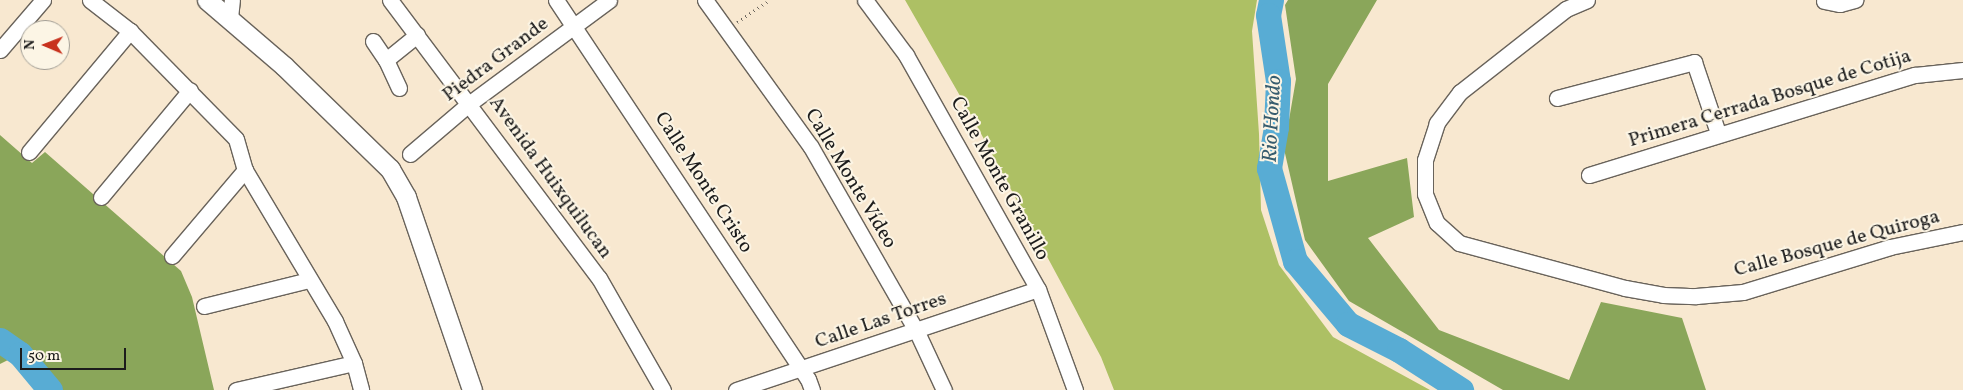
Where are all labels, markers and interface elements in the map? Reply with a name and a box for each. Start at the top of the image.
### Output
street label: Piedra Grande [438,12,554,108]
north arrow [20,20,70,70]
text: N [21,40,40,50]
street label: Primera Cerrada Bosque de Cotija [1626,45,1914,153]
water label: Rio Hondo [1258,75,1288,163]
street label: Avenida Huixquilucan [483,92,617,264]
street label: Calle Monte Granillo [944,93,1054,265]
street label: Calle Monte Vídeo [799,104,901,254]
street label: Calle Monte Cristo [649,108,757,258]
street label: Calle Bosque de Quiroga [1732,205,1942,283]
street label: Calle Las Torres [812,287,950,355]
scale bar [22,338,129,370]
text: 50 m [28,346,60,367]

